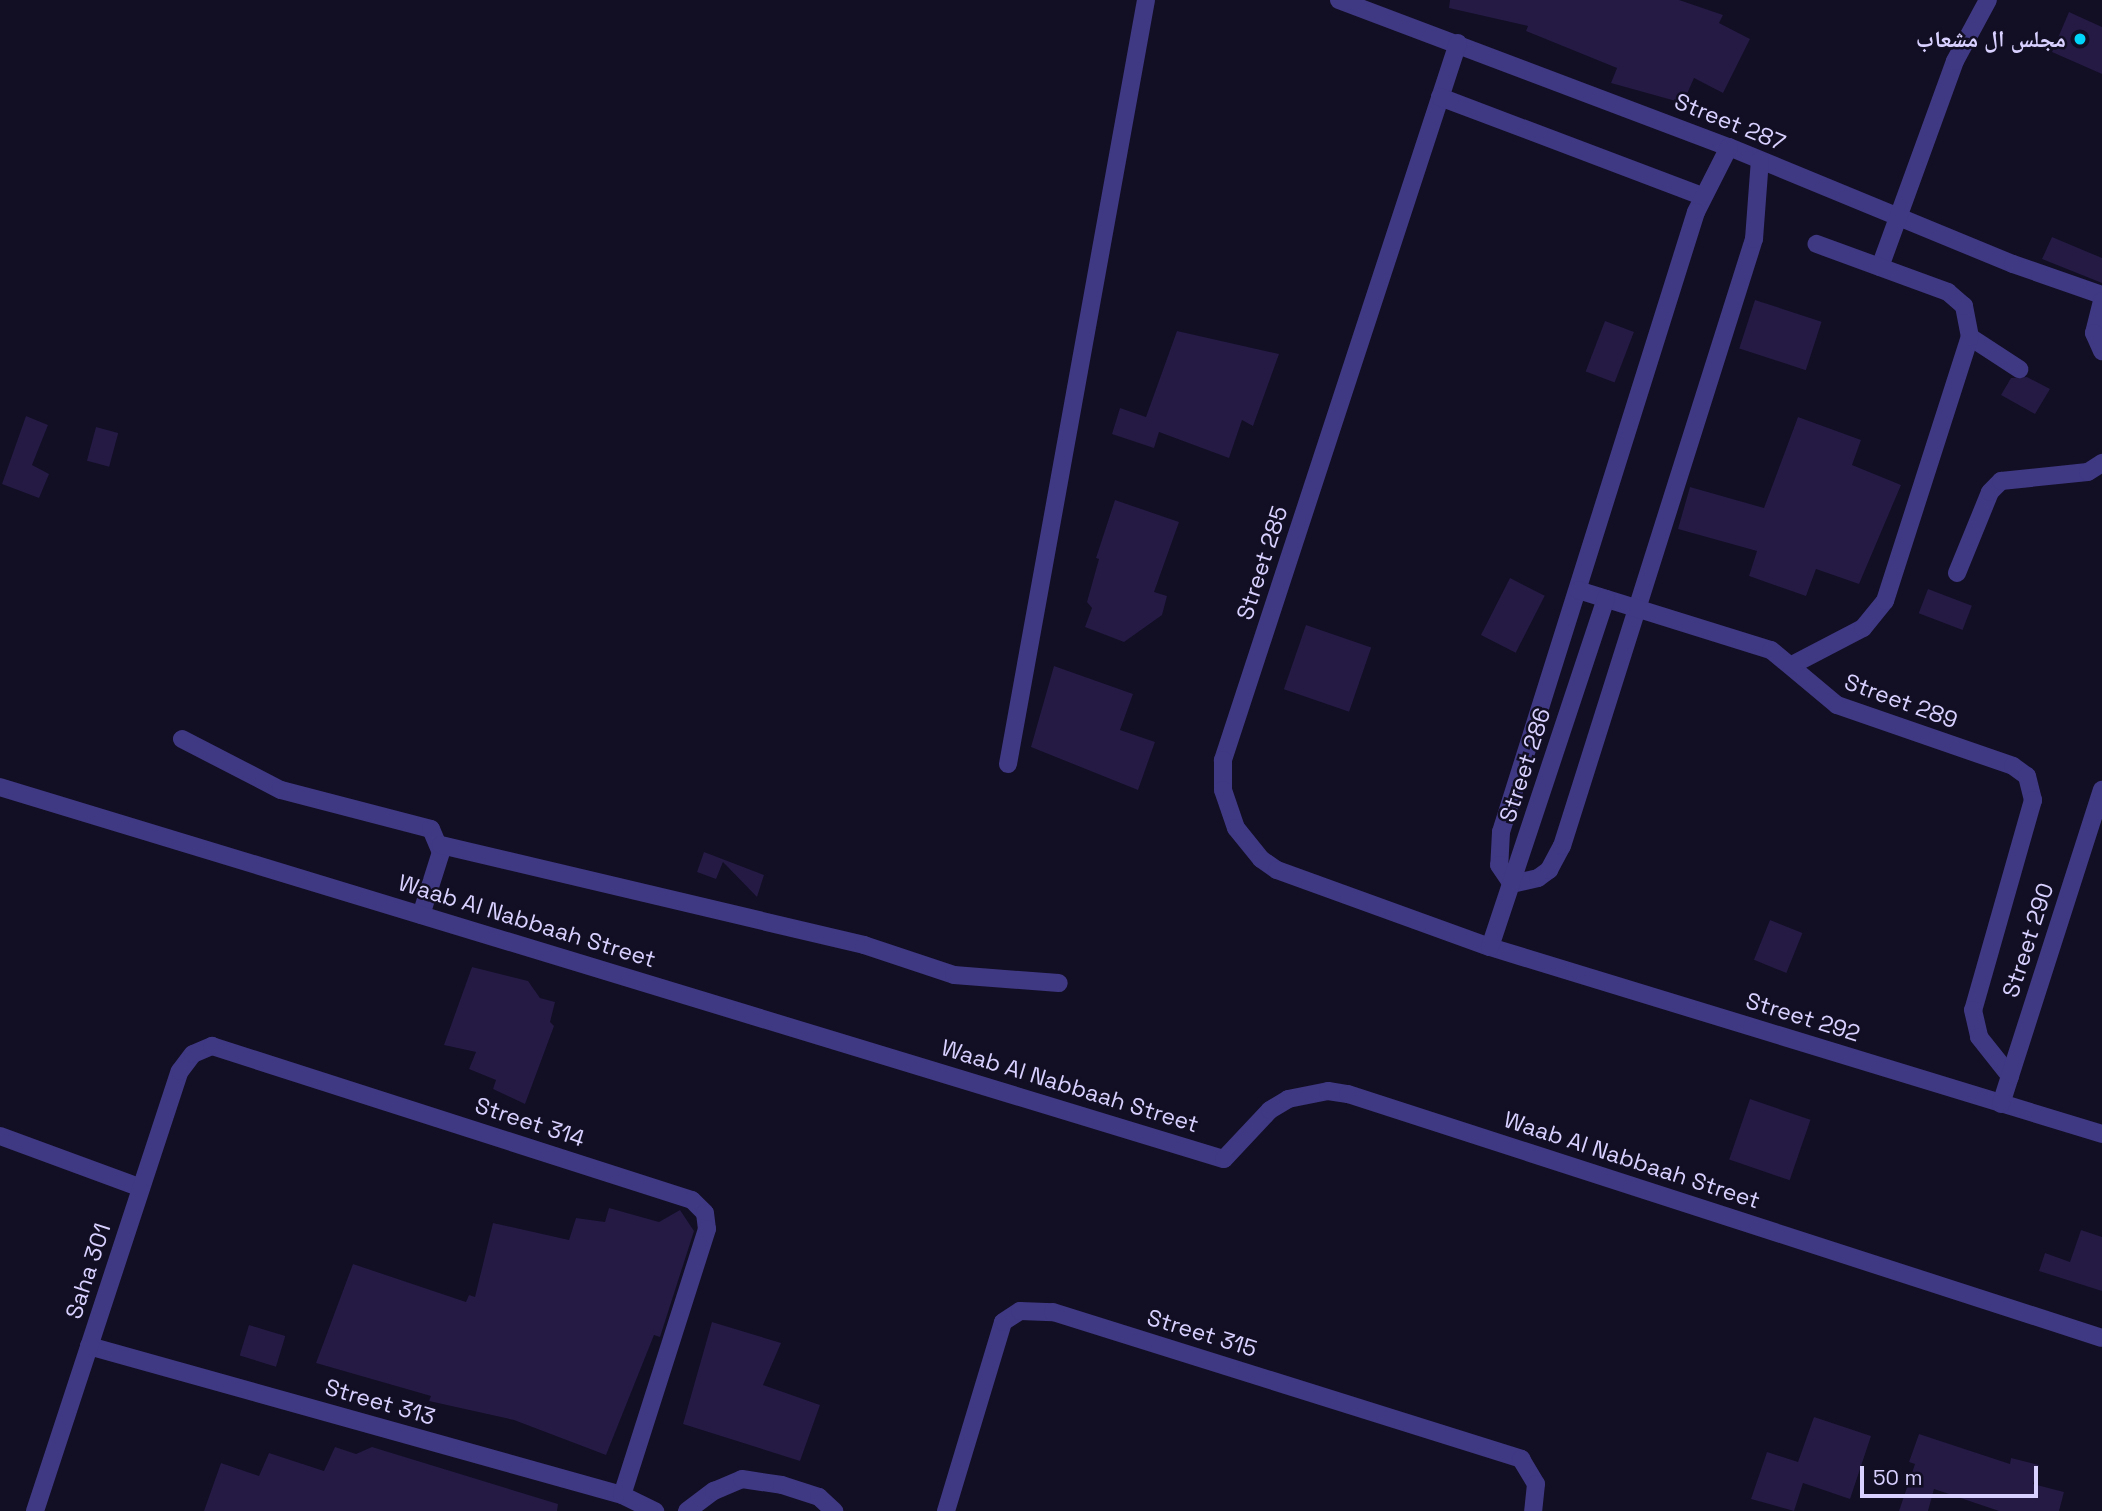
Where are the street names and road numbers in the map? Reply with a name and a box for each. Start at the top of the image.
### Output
street label: Street 287 [1671,87,1789,157]
street label: Street 285 [1231,503,1293,623]
street label: Street 289 [1841,668,1961,734]
street label: Street 286 [1494,704,1556,826]
street label: Waab Al Nabbaah Street [395,869,659,973]
street label: Street 290 [1997,879,2059,1001]
street label: Street 292 [1743,987,1863,1047]
street label: Waab Al Nabbaah Street [938,1034,1202,1138]
street label: Street 314 [472,1091,588,1153]
street label: Waab Al Nabbaah Street [1500,1105,1764,1215]
street label: Saha 301 [60,1220,116,1322]
street label: Street 315 [1144,1303,1260,1363]
street label: Street 313 [322,1373,438,1431]

